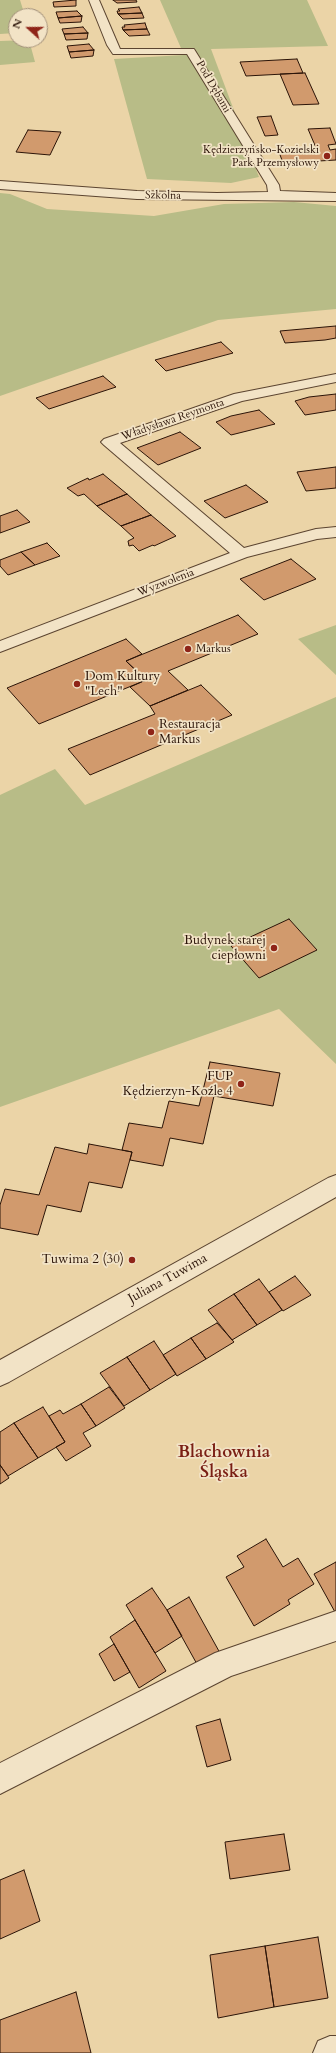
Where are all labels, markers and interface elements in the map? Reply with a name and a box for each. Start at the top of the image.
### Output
north arrow [8,8,48,48]
text: N [9,17,26,31]
street label: Pod Dębami [193,58,233,116]
place label: Kędzierzyńsko-Kozielski Park Przemysłowy [203,143,319,169]
marker: Kędzierzyńsko-Kozielski Park Przemysłowy [322,151,332,161]
street label: Szkolna [145,189,181,203]
street label: Władysława Reymonta [120,396,226,444]
street label: Wyzwolenia [136,566,196,600]
place label: Markus [196,642,231,656]
marker: Markus [183,644,193,654]
place label: Dom Kultury "Lech" [85,669,160,700]
marker: Dom Kultury "Lech" [72,679,82,689]
place label: Restauracja Markus [159,717,221,748]
marker: Restauracja Markus [146,727,156,737]
place label: Budynek starej ciepłowni [184,933,266,964]
marker: Budynek starej ciepłowni [269,943,279,953]
place label: FUP Kędzierzyn-Koźle 4 [123,1069,233,1100]
marker: FUP Kędzierzyn-Koźle 4 [236,1079,246,1089]
street label: Juliana Tuwima [126,1251,210,1307]
place label: Tuwima 2 (30) [41,1252,124,1268]
marker: Tuwima 2 (30) [127,1255,137,1265]
district label: Blachownia Śląska [178,1443,270,1483]

